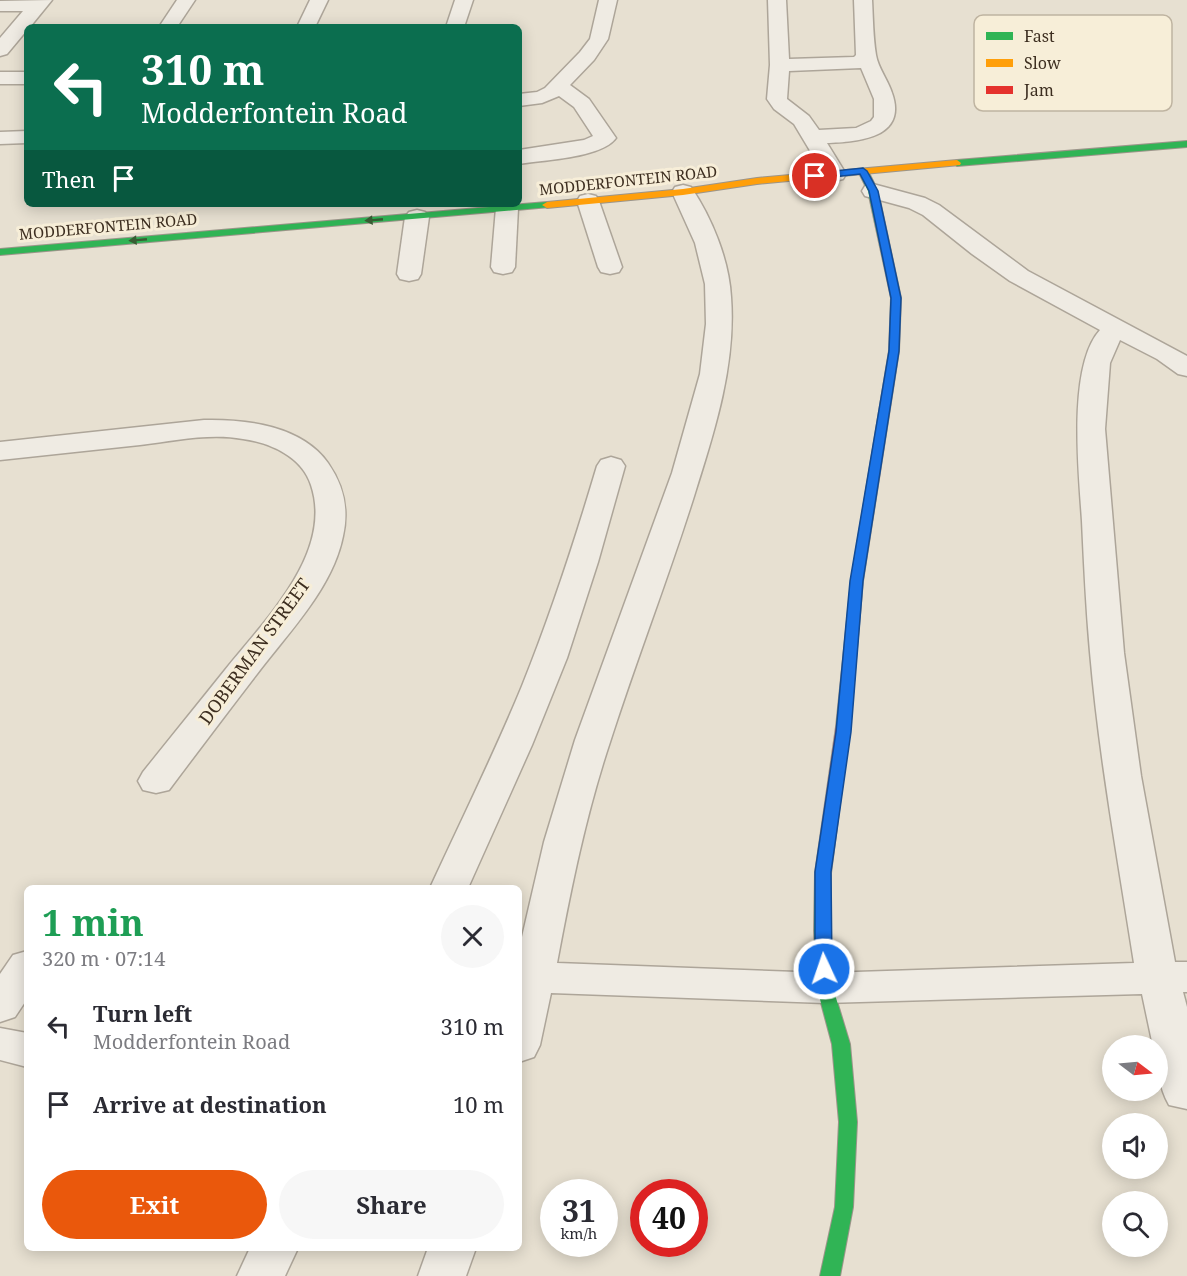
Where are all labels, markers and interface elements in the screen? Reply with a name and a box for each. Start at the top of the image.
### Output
legend [974,15,1172,111]
text: Fast [1024,25,1055,47]
text: 310 m [141,40,265,97]
icon: left [42,48,120,126]
text: Slow [1024,52,1061,74]
text: Jam [1023,79,1054,101]
text: Modderfontein Road [141,94,407,131]
pin [789,150,840,201]
icon: arrive [798,159,831,192]
street label: MODDERFONTEIN ROAD [538,161,718,199]
icon: arrive [107,162,140,195]
text: Then [42,164,95,194]
street label: MODDERFONTEIN ROAD [18,208,198,244]
one-way arrow [364,215,383,225]
one-way arrow [128,235,147,245]
street label: DOBERMAN STREET [193,573,315,729]
text: 1 min [42,898,144,947]
button: close [441,905,504,968]
position arrow [792,937,856,1001]
text: 320 m · 07:14 [42,945,165,972]
text: Turn left [93,998,192,1028]
icon: left [42,1010,75,1043]
text: 310 m [441,1011,504,1041]
text: Modderfontein Road [93,1028,290,1055]
north arrow [1102,1035,1168,1101]
map controls [1102,1035,1168,1257]
icon: arrive [42,1088,75,1121]
text: Arrive at destination [93,1089,327,1119]
text: 10 m [453,1089,504,1119]
button: sound [1102,1113,1168,1179]
button: Exit [42,1170,267,1239]
button: Share [279,1170,504,1239]
speed limit sign: 40 [630,1179,708,1257]
text: 31 [562,1190,596,1231]
button: search [1102,1191,1168,1257]
text: km/h [561,1223,597,1243]

